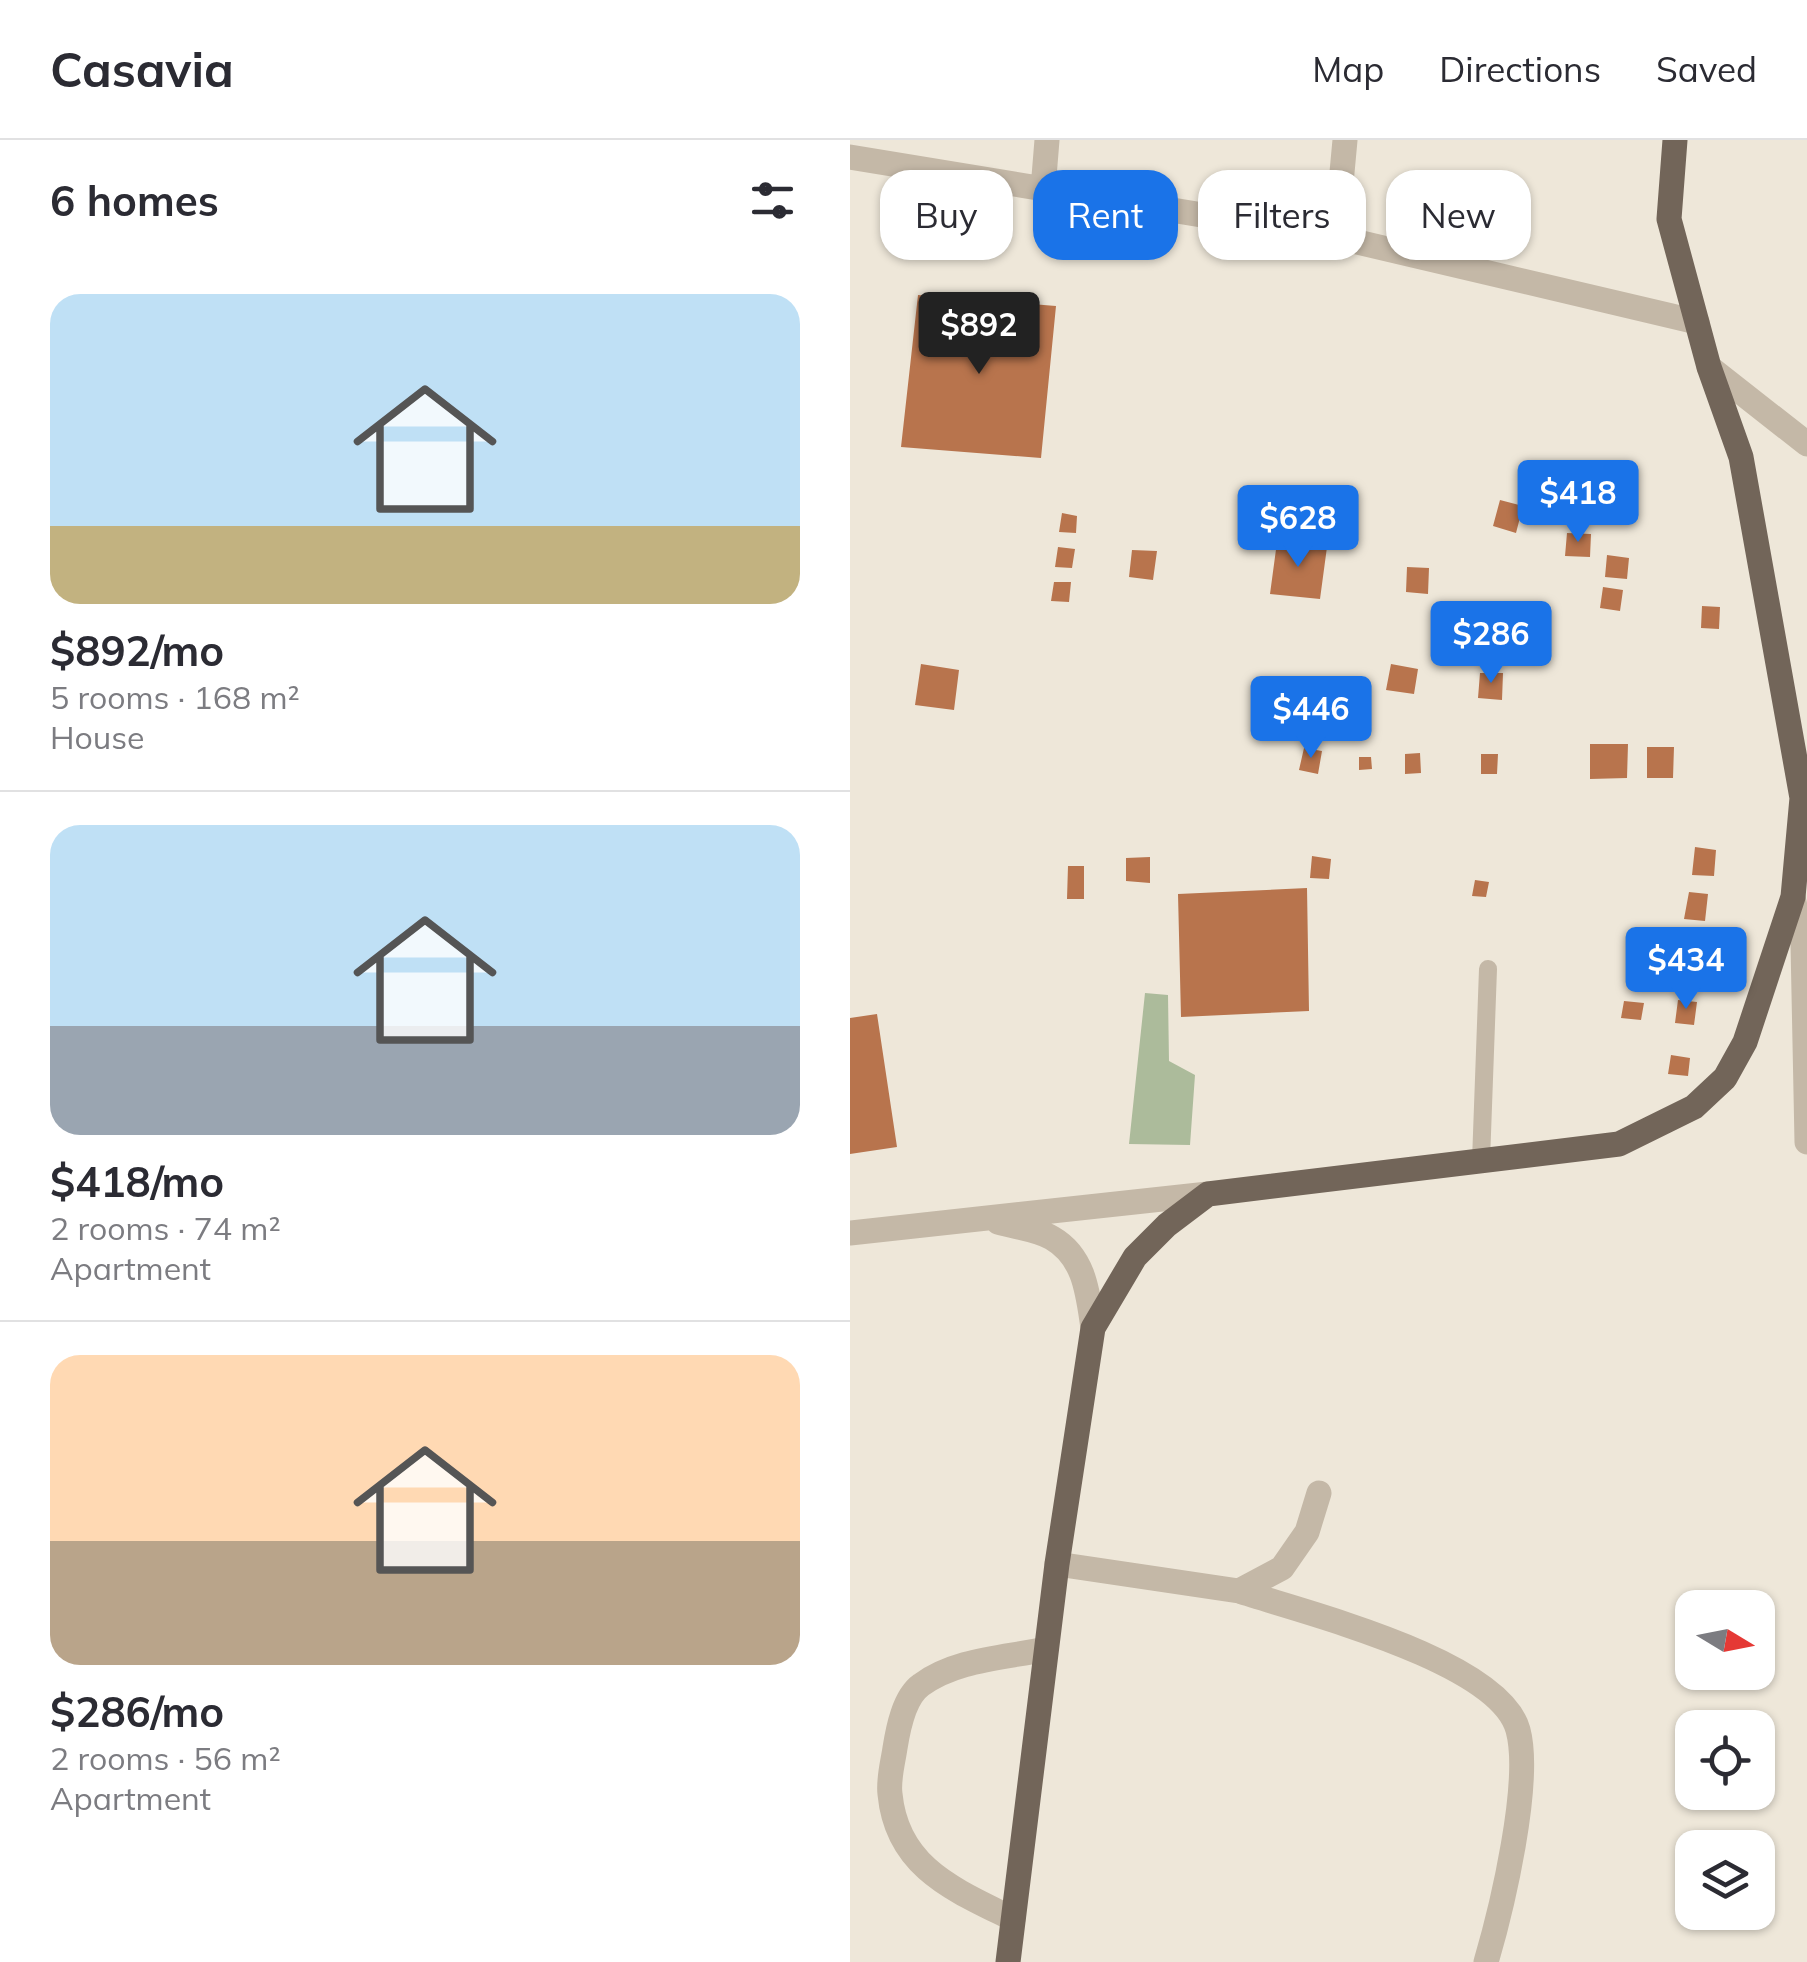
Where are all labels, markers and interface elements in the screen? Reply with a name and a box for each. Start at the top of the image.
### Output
text: Casavia [50,39,234,99]
text: Map [1312,47,1384,91]
text: Directions [1439,47,1601,91]
text: Saved [1656,47,1757,91]
chip: Buy [880,170,1013,260]
chip: Rent [1033,170,1178,260]
chip: Filters [1198,170,1366,260]
chip: New [1386,170,1531,260]
icon: filters [745,173,800,228]
text: 6 homes [50,174,219,227]
pin: $892 [920,292,1038,377]
text: $892 [941,304,1017,344]
icon: home [335,359,515,539]
pin: $418 [1519,460,1637,545]
text: $418 [1540,472,1616,512]
pin: $628 [1239,485,1357,570]
text: $628 [1260,497,1336,537]
pin: $286 [1432,601,1550,686]
text: $286 [1453,613,1529,653]
text: $892/mo [50,624,224,677]
pin: $446 [1252,676,1370,761]
text: 5 rooms · 168 m² [50,677,300,717]
text: $446 [1273,688,1349,728]
text: House [50,717,145,757]
icon: home [335,890,515,1070]
pin: $434 [1627,927,1745,1012]
text: $434 [1648,939,1724,979]
text: $418/mo [50,1155,224,1208]
text: 2 rooms · 74 m² [50,1208,281,1248]
text: Apartment [50,1248,211,1288]
icon: home [335,1420,515,1600]
north arrow [1675,1590,1775,1690]
map controls [1675,1590,1775,1930]
text: $286/mo [50,1685,224,1738]
button: locate [1675,1710,1775,1810]
text: 2 rooms · 56 m² [50,1738,281,1778]
text: Apartment [50,1778,211,1818]
button: layers [1675,1830,1775,1930]

